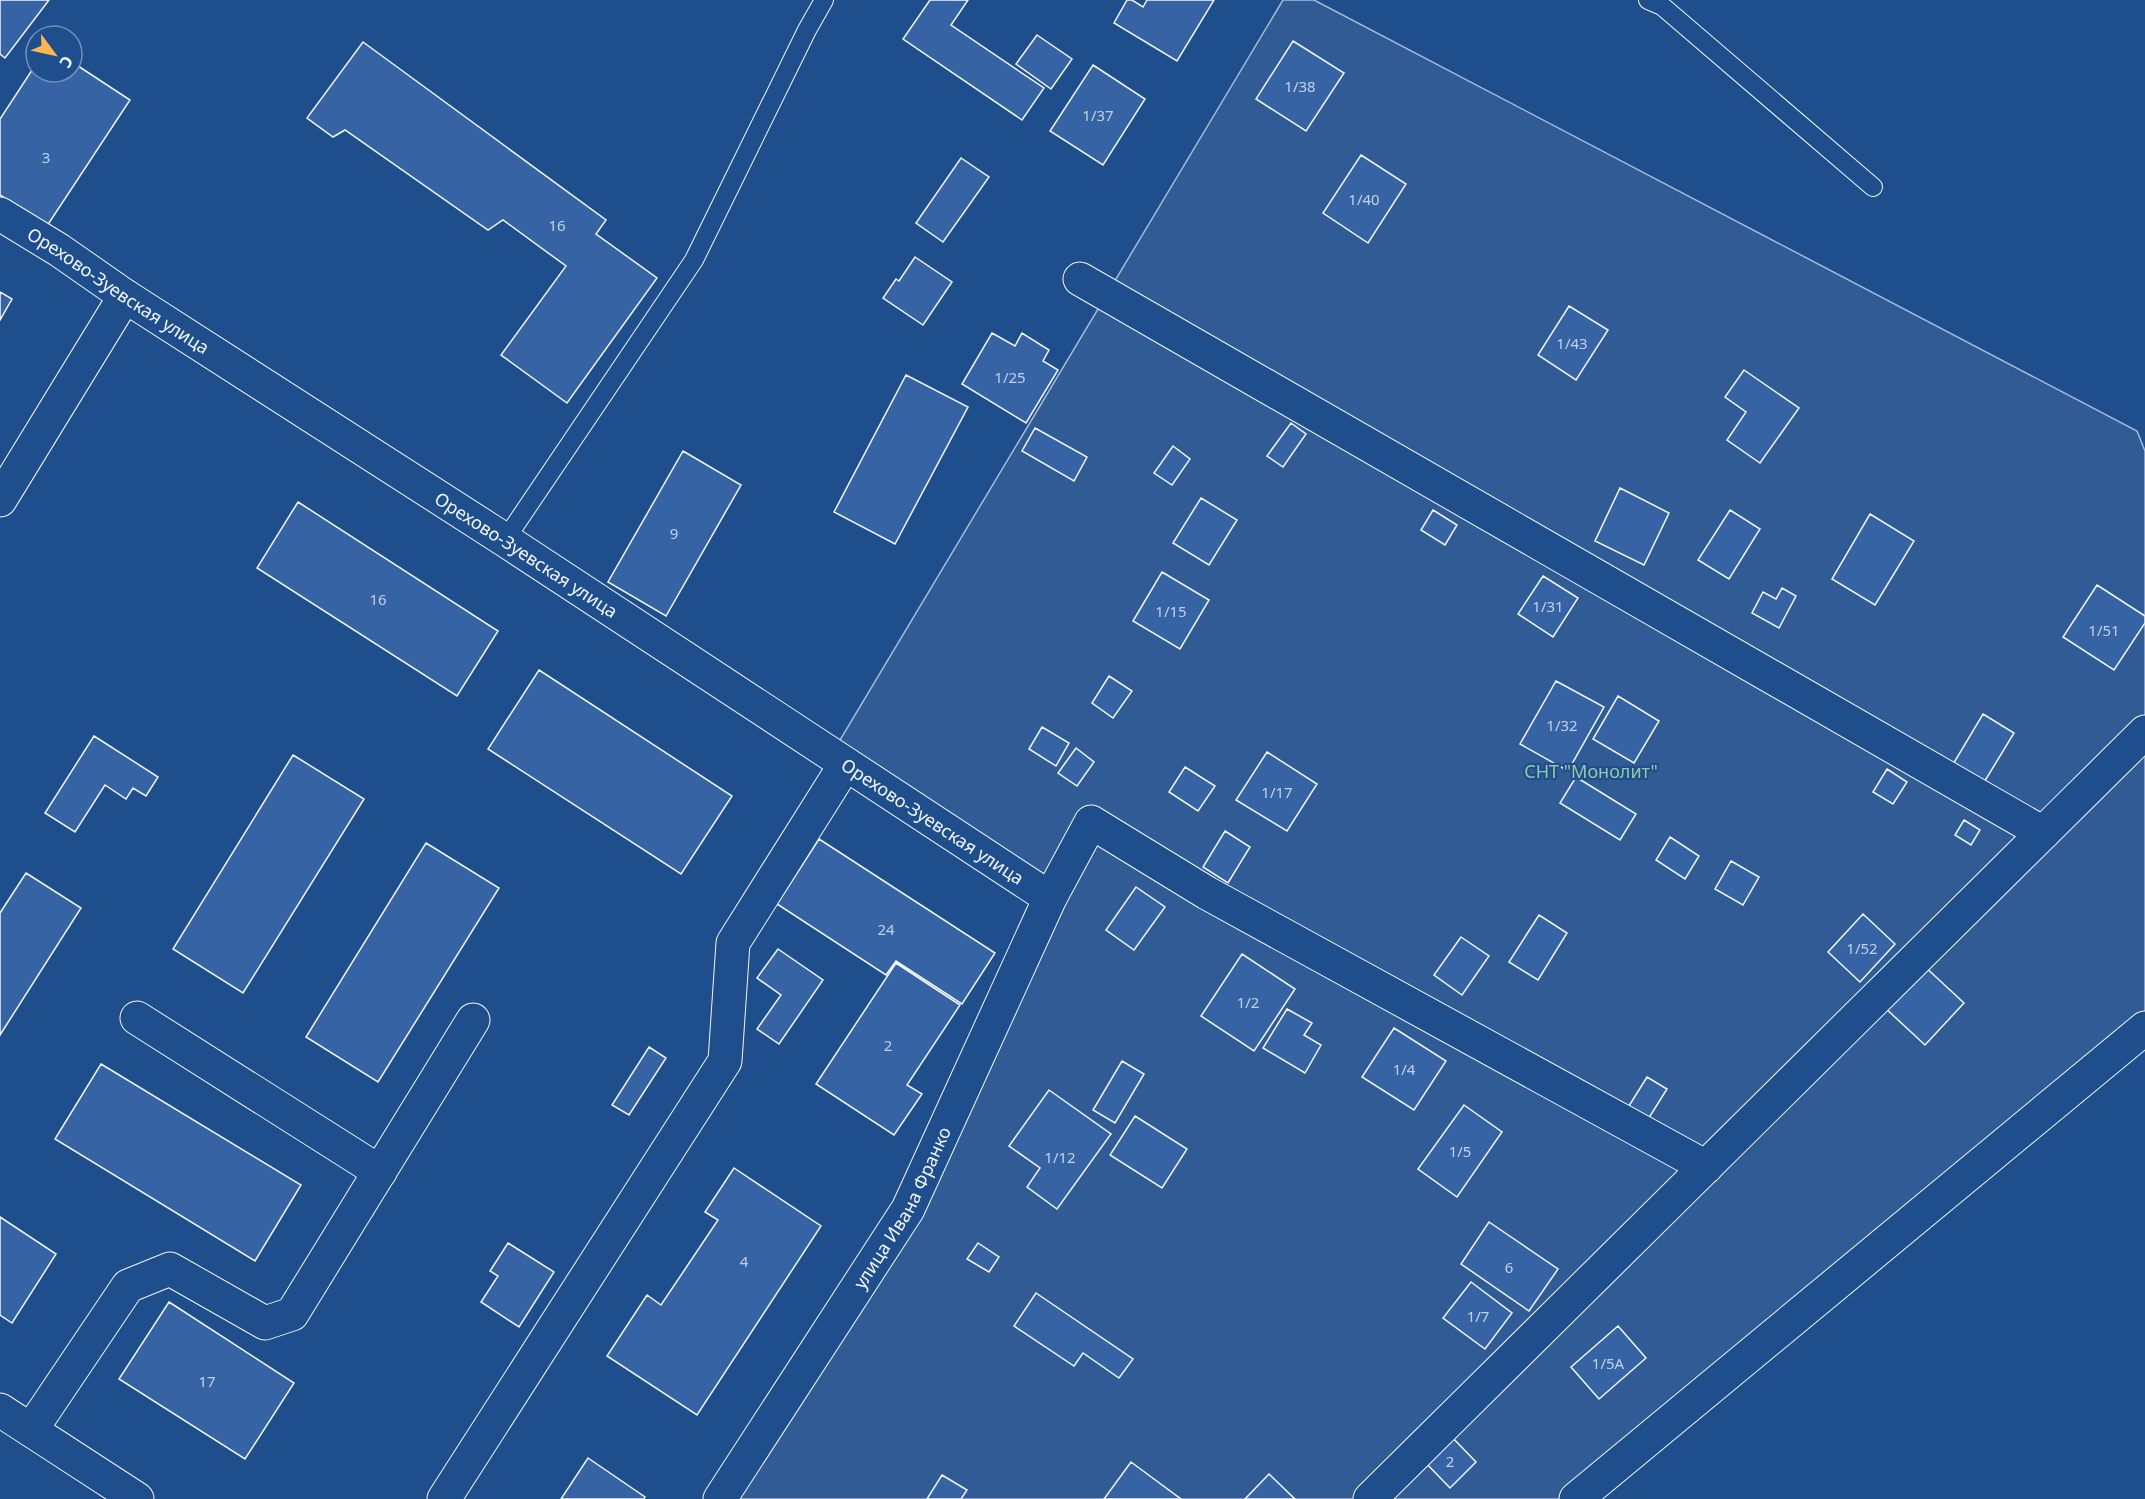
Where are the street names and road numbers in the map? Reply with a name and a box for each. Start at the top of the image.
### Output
street label: Орехово-Зуевская улица [23,222,214,359]
street label: Орехово-Зуевская улица [430,486,623,623]
street label: Орехово-Зуевская улица [837,752,1029,890]
street label: улица Ивана Франко [848,1123,956,1293]

